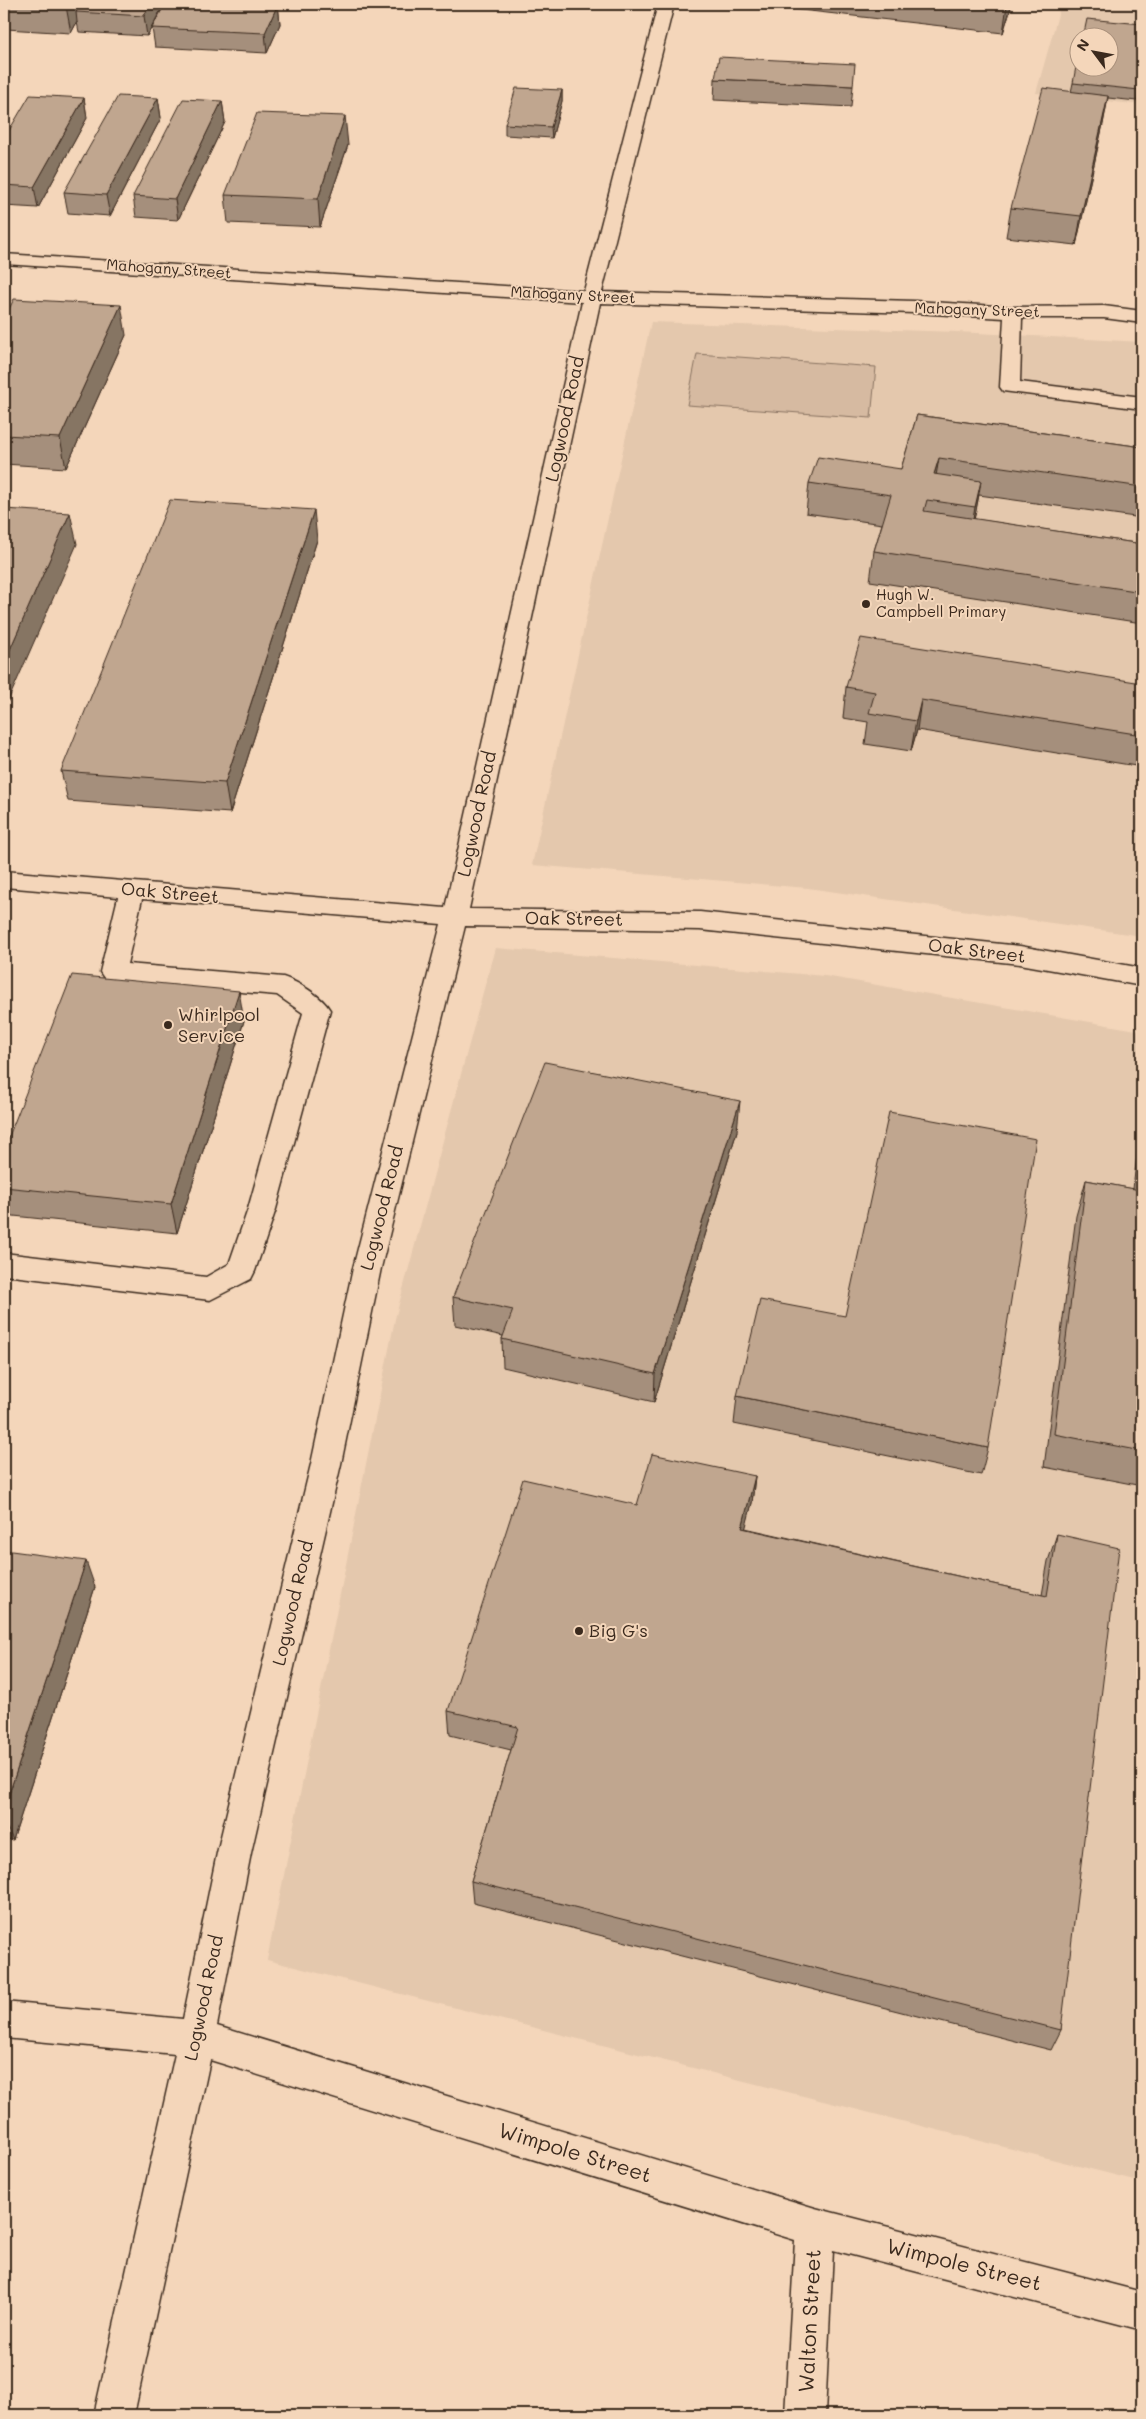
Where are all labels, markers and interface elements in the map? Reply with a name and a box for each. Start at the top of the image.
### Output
north arrow [1068,28,1118,78]
text: N [1072,35,1093,54]
street label: Mahogany Street [106,254,232,282]
street label: Mahogany Street [510,281,636,307]
street label: Mahogany Street [914,297,1040,321]
street label: Logwood Road [539,354,589,484]
place label: Hugh W. Campbell Primary [876,584,1007,621]
marker: Hugh W. Campbell Primary [860,598,872,610]
street label: Logwood Road [451,749,501,879]
street label: Oak Street [120,876,220,908]
street label: Oak Street [525,905,623,931]
street label: Oak Street [927,932,1027,968]
place label: Whirlpool Service [178,1002,260,1047]
marker: Whirlpool Service [162,1019,174,1031]
street label: Logwood Road [354,1143,408,1273]
street label: Logwood Road [266,1538,318,1668]
place label: Big G's [589,1618,648,1642]
marker: Big G's [573,1625,585,1637]
street label: Logwood Road [178,1933,228,2063]
street label: Wimpole Street [496,2115,655,2188]
street label: Wimpole Street [884,2231,1045,2296]
street label: Walton Street [791,2248,826,2393]

